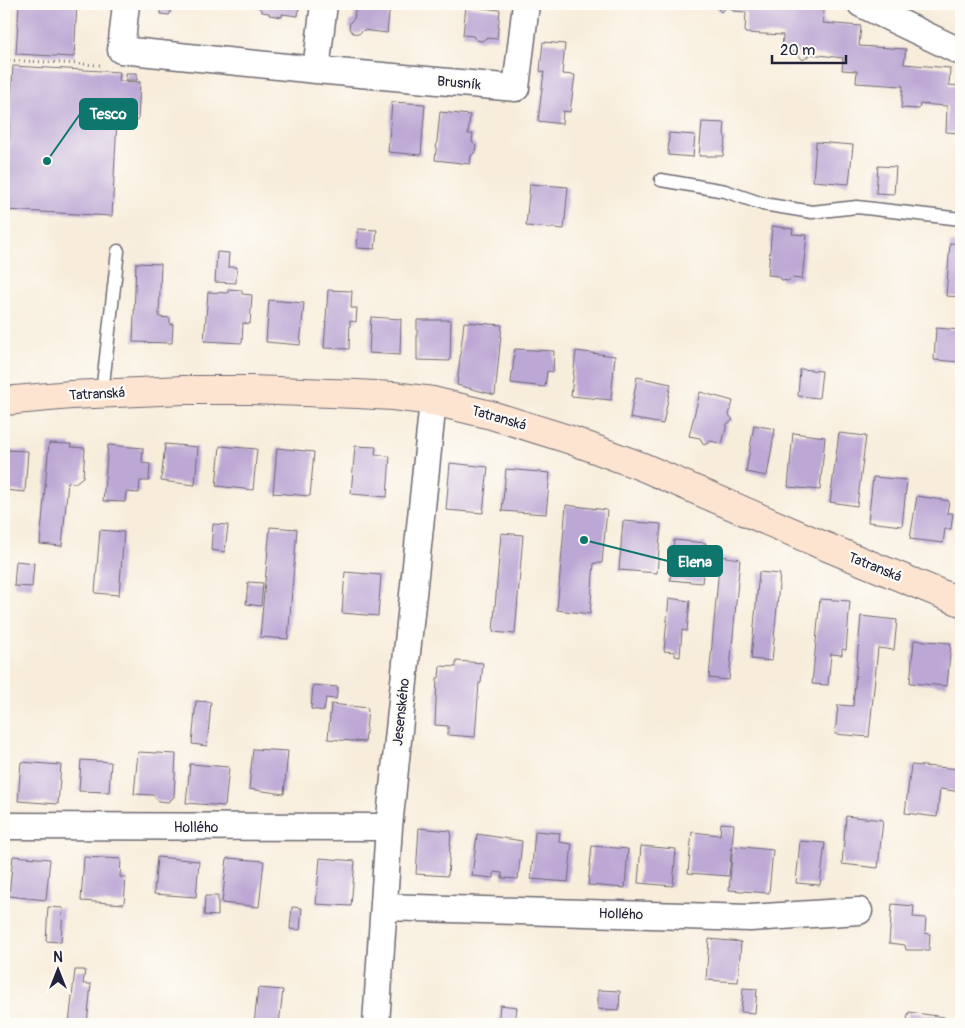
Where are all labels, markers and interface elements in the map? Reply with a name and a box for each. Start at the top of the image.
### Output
scale bar [772,32,846,64]
text: 20 m [780,41,815,60]
street label: Brusník [436,73,482,93]
callout: Tesco [80,99,137,129]
text: Tesco [88,105,127,124]
street label: Tatranská [69,384,125,404]
street label: Tatranská [470,402,528,434]
callout: Elena [668,546,722,576]
street label: Tatranská [846,549,904,585]
text: Elena [678,553,712,572]
street label: Jesenského [389,677,413,747]
street label: Hollého [174,819,219,836]
street label: Hollého [598,905,644,923]
north arrow [32,946,82,996]
text: N [53,949,63,966]

